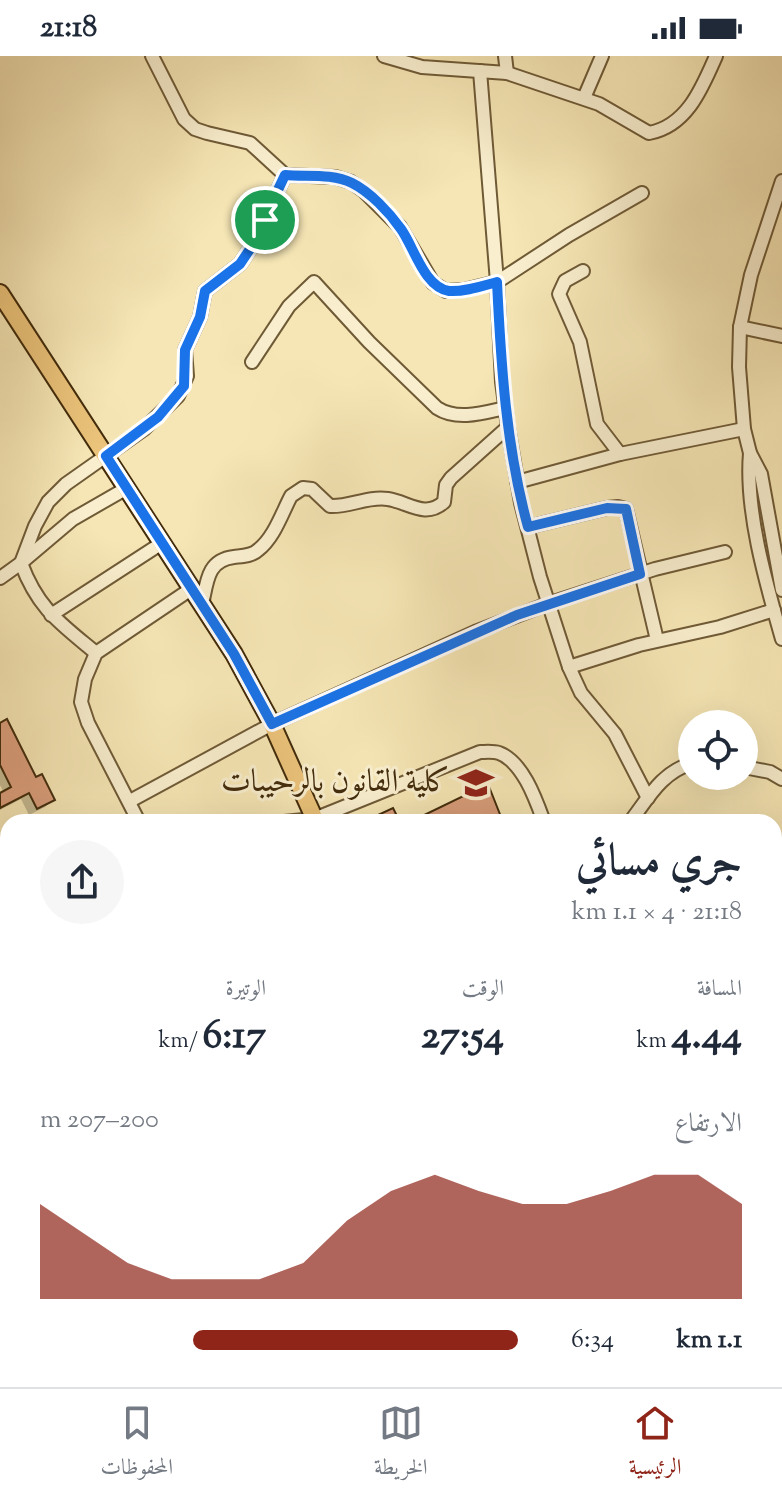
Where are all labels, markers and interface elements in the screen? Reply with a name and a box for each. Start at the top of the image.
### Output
text: 21:18 [40,7,97,50]
pin [231,186,299,254]
icon: arrive [243,198,287,242]
map controls [678,710,758,790]
button: locate [678,710,758,790]
place label: كلية القانون بالرحيبات [221,760,450,806]
school or university icon: كلية القانون بالرحيبات [457,764,495,802]
text: جري مسائي [576,832,742,895]
button: share [40,840,124,924]
text: 21:18 · 4 × 1.1 km [571,894,742,931]
text: الوتيرة [225,974,266,1006]
text: الوقت [462,974,504,1006]
text: المسافة [697,974,742,1006]
text: 6:17 [202,1009,266,1066]
text: 27:54 [421,1009,504,1066]
text: 4.44 [671,1009,742,1066]
text: /km [158,1026,202,1058]
text: km [637,1026,671,1058]
text: 200–207 m [40,1102,159,1139]
text: الارتفاع [675,1106,742,1143]
text: 6:34 [571,1322,614,1359]
text: 1.1 km [677,1322,742,1359]
tab: المحفوظات [101,1401,173,1488]
tab: الخريطة [374,1401,428,1488]
tab: الرئيسية [629,1401,681,1488]

